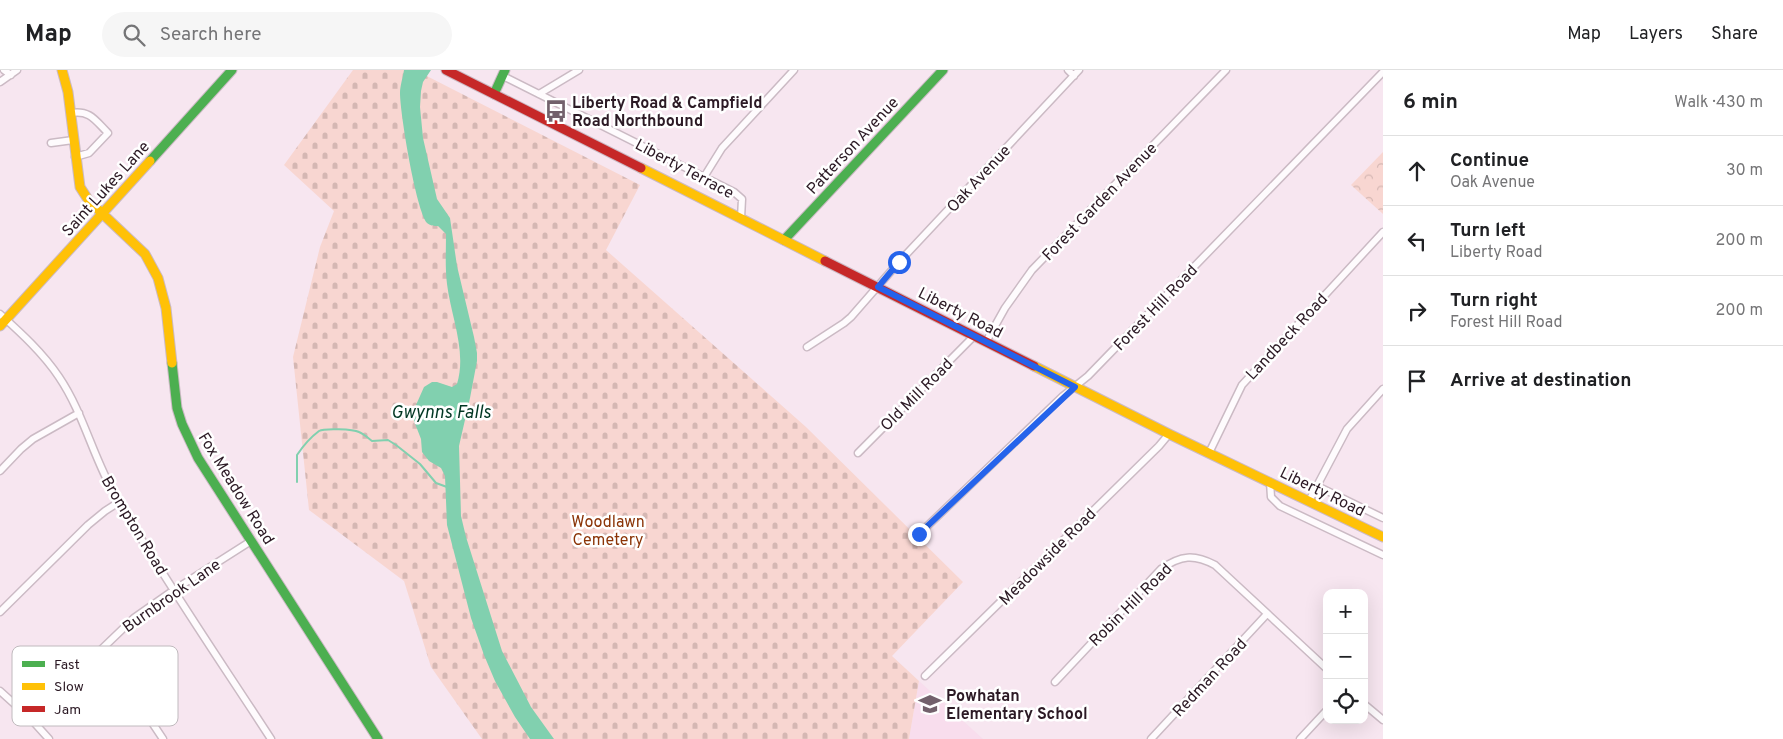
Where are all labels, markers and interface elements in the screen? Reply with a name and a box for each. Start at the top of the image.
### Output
search box [102,12,452,57]
text: Map [25,20,72,50]
icon: search [120,21,148,49]
text: Search here [160,23,261,47]
text: Map [1567,23,1601,46]
text: Layers [1629,23,1683,46]
text: Share [1711,23,1758,46]
text: 6 min [1403,89,1458,116]
street label: Patterson Avenue [803,93,904,199]
text: Walk · 430 m [1674,93,1763,113]
place label: Liberty Road & Campfield Road Northbound [572,94,763,132]
bus stop icon: Liberty Road & Campfield Road Northbound [543,98,569,124]
street label: Liberty Terrace [631,135,737,204]
street label: Saint Lukes Lane [58,137,155,241]
street label: Forest Garden Avenue [1039,139,1162,266]
street label: Oak Avenue [943,141,1016,217]
text: Continue [1450,149,1529,173]
icon: ahead [1403,157,1431,185]
text: 30 m [1726,161,1763,181]
text: Oak Avenue [1450,173,1535,193]
text: Turn left [1450,219,1526,243]
icon: left [1403,227,1431,255]
text: 200 m [1715,231,1763,251]
text: Liberty Road [1450,243,1543,263]
route start [888,251,911,274]
street label: Forest Hill Road [1110,261,1203,356]
street label: Liberty Road [914,284,1006,344]
text: Turn right [1450,289,1538,313]
street label: Landbeck Road [1242,290,1333,385]
icon: right [1403,297,1431,325]
text: 200 m [1715,301,1763,321]
text: Forest Hill Road [1450,313,1562,333]
street label: Old Mill Road [877,355,958,436]
icon: arrive [1403,367,1431,395]
text: Arrive at destination [1450,369,1631,393]
water label: Gwynns Falls [391,402,492,425]
street label: Fox Meadow Road [193,429,278,549]
street label: Liberty Road [1276,464,1368,522]
street label: Brompton Road [96,473,171,579]
street label: Meadowside Road [996,505,1101,610]
park label: Woodlawn Cemetery [571,513,645,551]
route end [908,523,931,546]
street label: Burnbrook Lane [119,555,225,638]
street label: Robin Hill Road [1086,560,1177,651]
map controls [1323,589,1368,724]
button: + [1323,589,1368,634]
button: − [1323,634,1368,679]
street label: Redman Road [1169,635,1252,722]
legend [12,646,178,726]
text: Fast [54,657,80,674]
text: Slow [54,679,84,696]
button: locate [1323,679,1368,724]
place label: Powhatan Elementary School [946,687,1088,725]
school or university icon: Powhatan Elementary School [917,691,943,717]
text: Jam [54,702,81,719]

